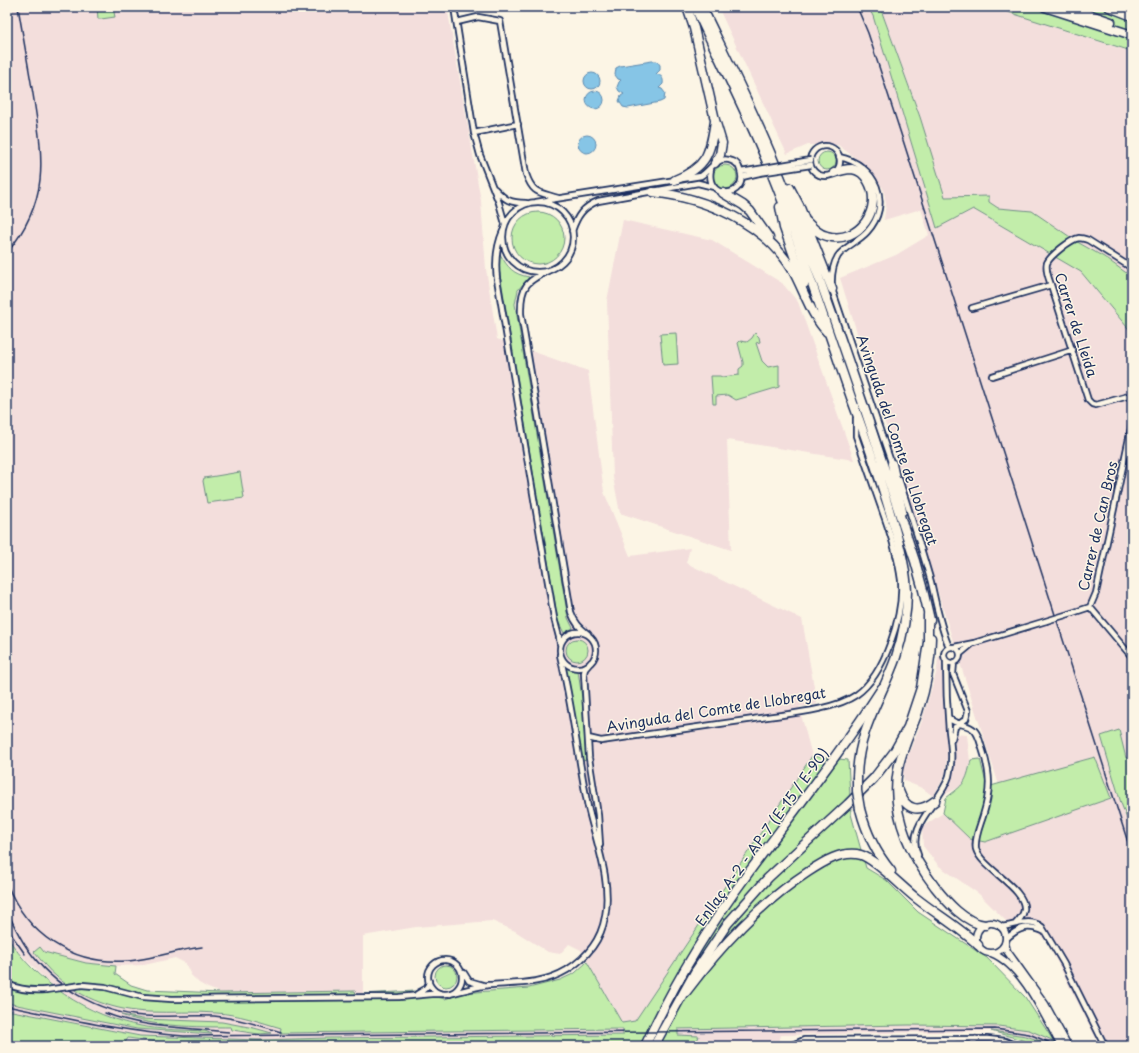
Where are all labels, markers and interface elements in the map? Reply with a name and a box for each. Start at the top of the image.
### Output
street label: Carrer de Lleida [1050,270,1103,380]
street label: Avinguda del Comte de Llobregat [851,332,944,548]
street label: Carrer de Can Bros [1072,459,1123,593]
street label: Avinguda del Comte de Llobregat [605,682,827,737]
street label: Enllaç A-2 - AP-7 (E-15 / E-90) [690,743,833,930]

